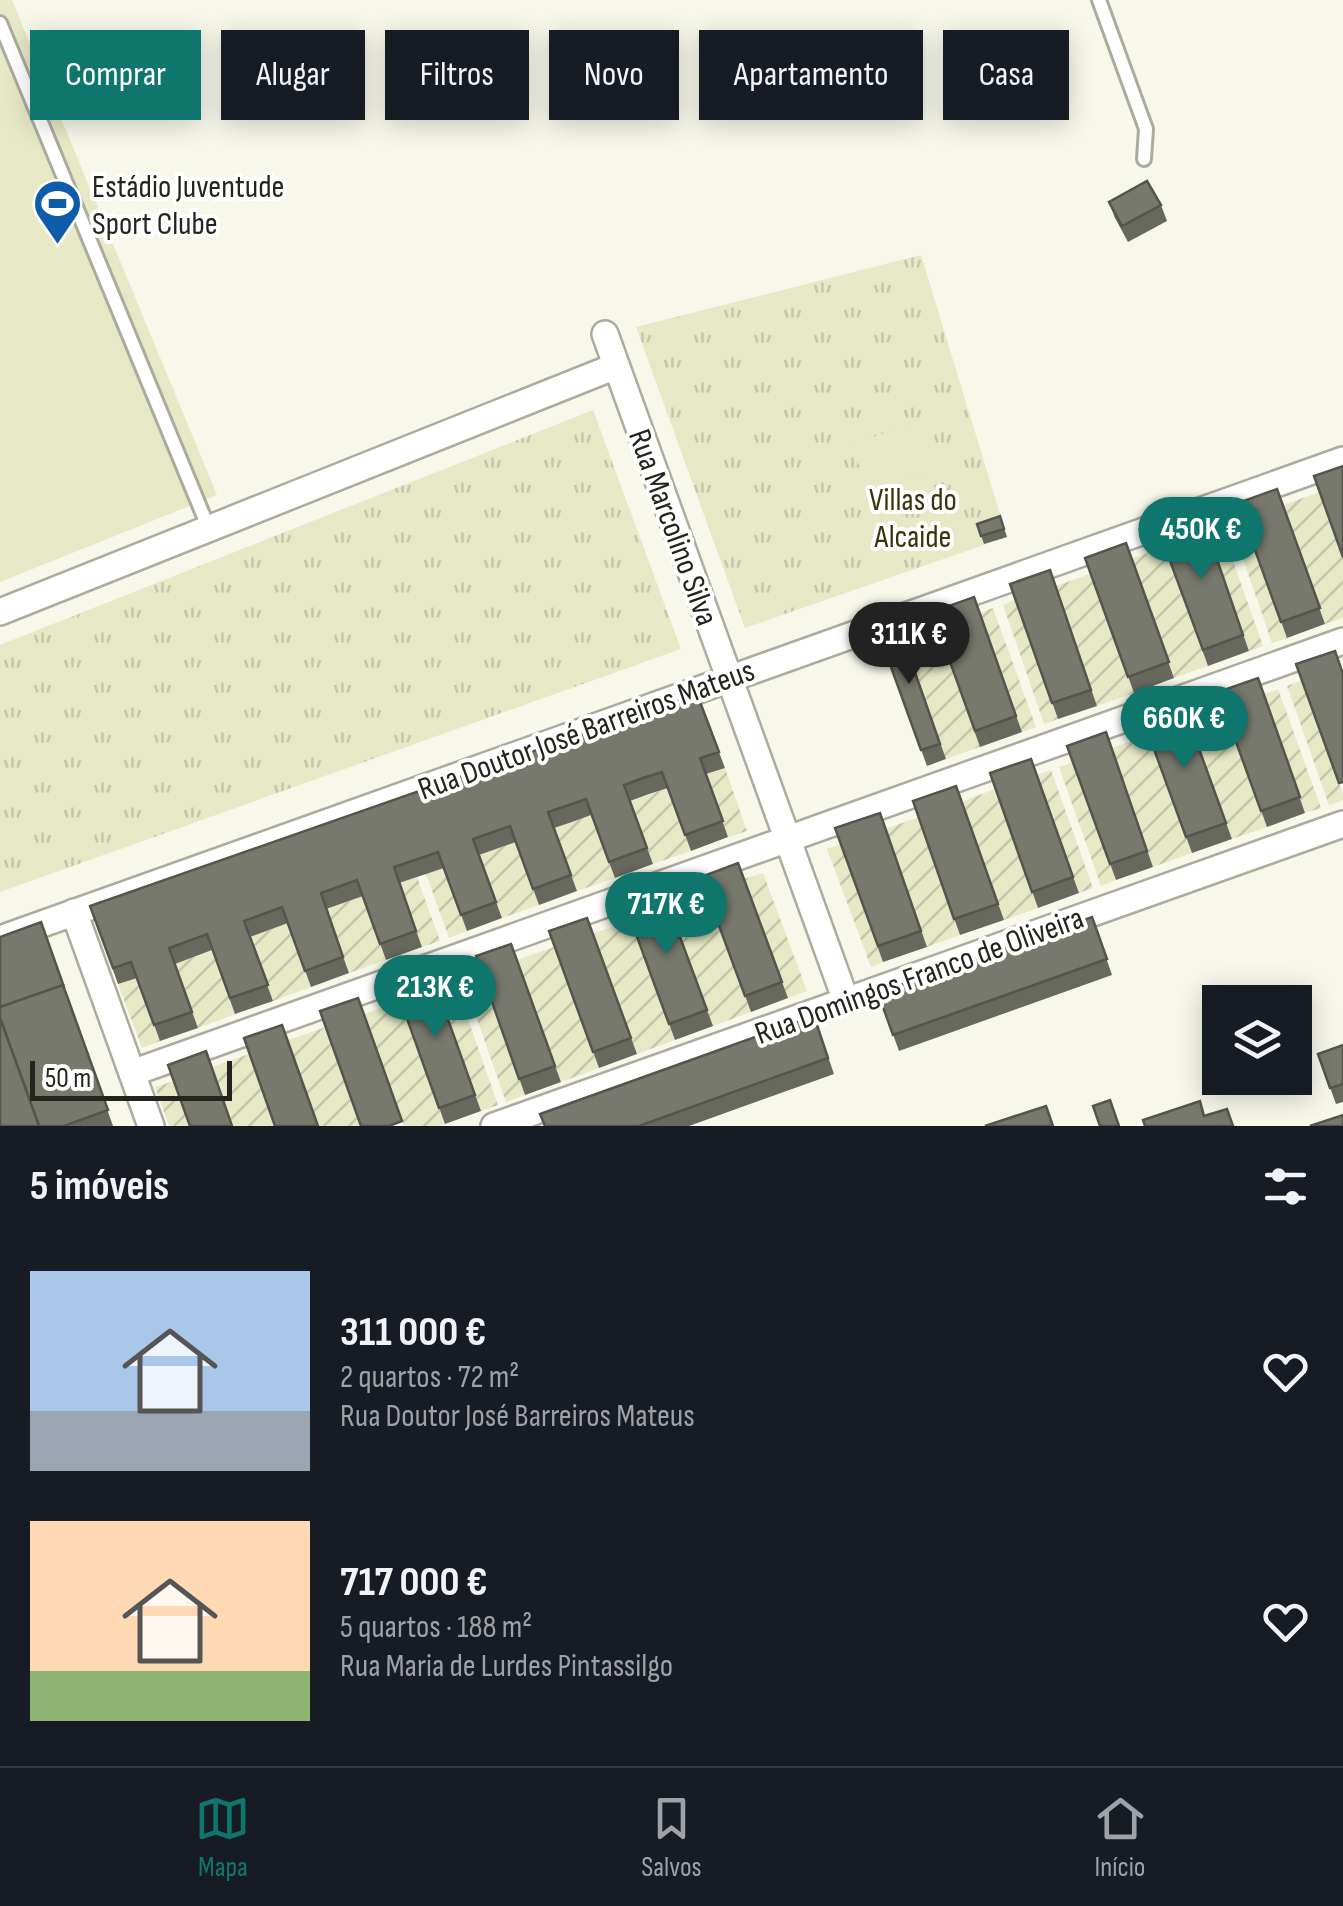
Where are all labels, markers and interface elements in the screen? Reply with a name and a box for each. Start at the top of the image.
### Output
chip: Comprar [30,30,201,120]
chip: Alugar [221,30,365,120]
chip: Filtros [385,30,529,120]
chip: Novo [549,30,679,120]
chip: Apartamento [699,30,923,120]
chip: Casa [943,30,1069,120]
place label: Estádio Juventude Sport Clube [92,168,284,244]
sports icon: Estádio Juventude Sport Clube [31,178,83,246]
street label: Rua Marcolino Silva [619,424,726,631]
park label: Villas do Alcaide [869,481,957,557]
pin: 450K € [1120,497,1282,582]
text: 450K € [1160,510,1242,549]
pin: 311K € [828,602,990,687]
text: 311K € [871,615,947,654]
street label: Rua Doutor José Barreiros Mateus [413,651,760,809]
pin: 660K € [1103,686,1265,771]
text: 660K € [1143,699,1225,738]
pin: 717K € [585,872,747,957]
text: 717K € [627,885,705,924]
street label: Rua Domingos Franco de Oliveira [750,899,1089,1054]
pin: 213K € [354,955,516,1040]
text: 213K € [396,968,474,1007]
map controls [1202,985,1312,1095]
button: layers [1202,985,1312,1095]
scale bar [30,1056,232,1100]
text: 50 m [45,1062,91,1095]
icon: filters [1258,1159,1313,1214]
text: 5 imóveis [30,1161,169,1212]
text: 311 000 € [340,1307,486,1358]
icon: home [110,1311,230,1431]
icon: heart [1258,1344,1313,1399]
text: 2 quartos · 72 m² [340,1358,519,1397]
text: Rua Doutor José Barreiros Mateus [340,1397,695,1436]
text: 717 000 € [340,1557,487,1608]
icon: home [110,1561,230,1681]
icon: heart [1258,1594,1313,1649]
text: 5 quartos · 188 m² [340,1608,532,1647]
text: Rua Maria de Lurdes Pintassilgo [340,1647,673,1686]
tab: Mapa [195,1791,250,1884]
tab: Salvos [641,1791,702,1884]
tab: Início [1093,1791,1148,1884]

